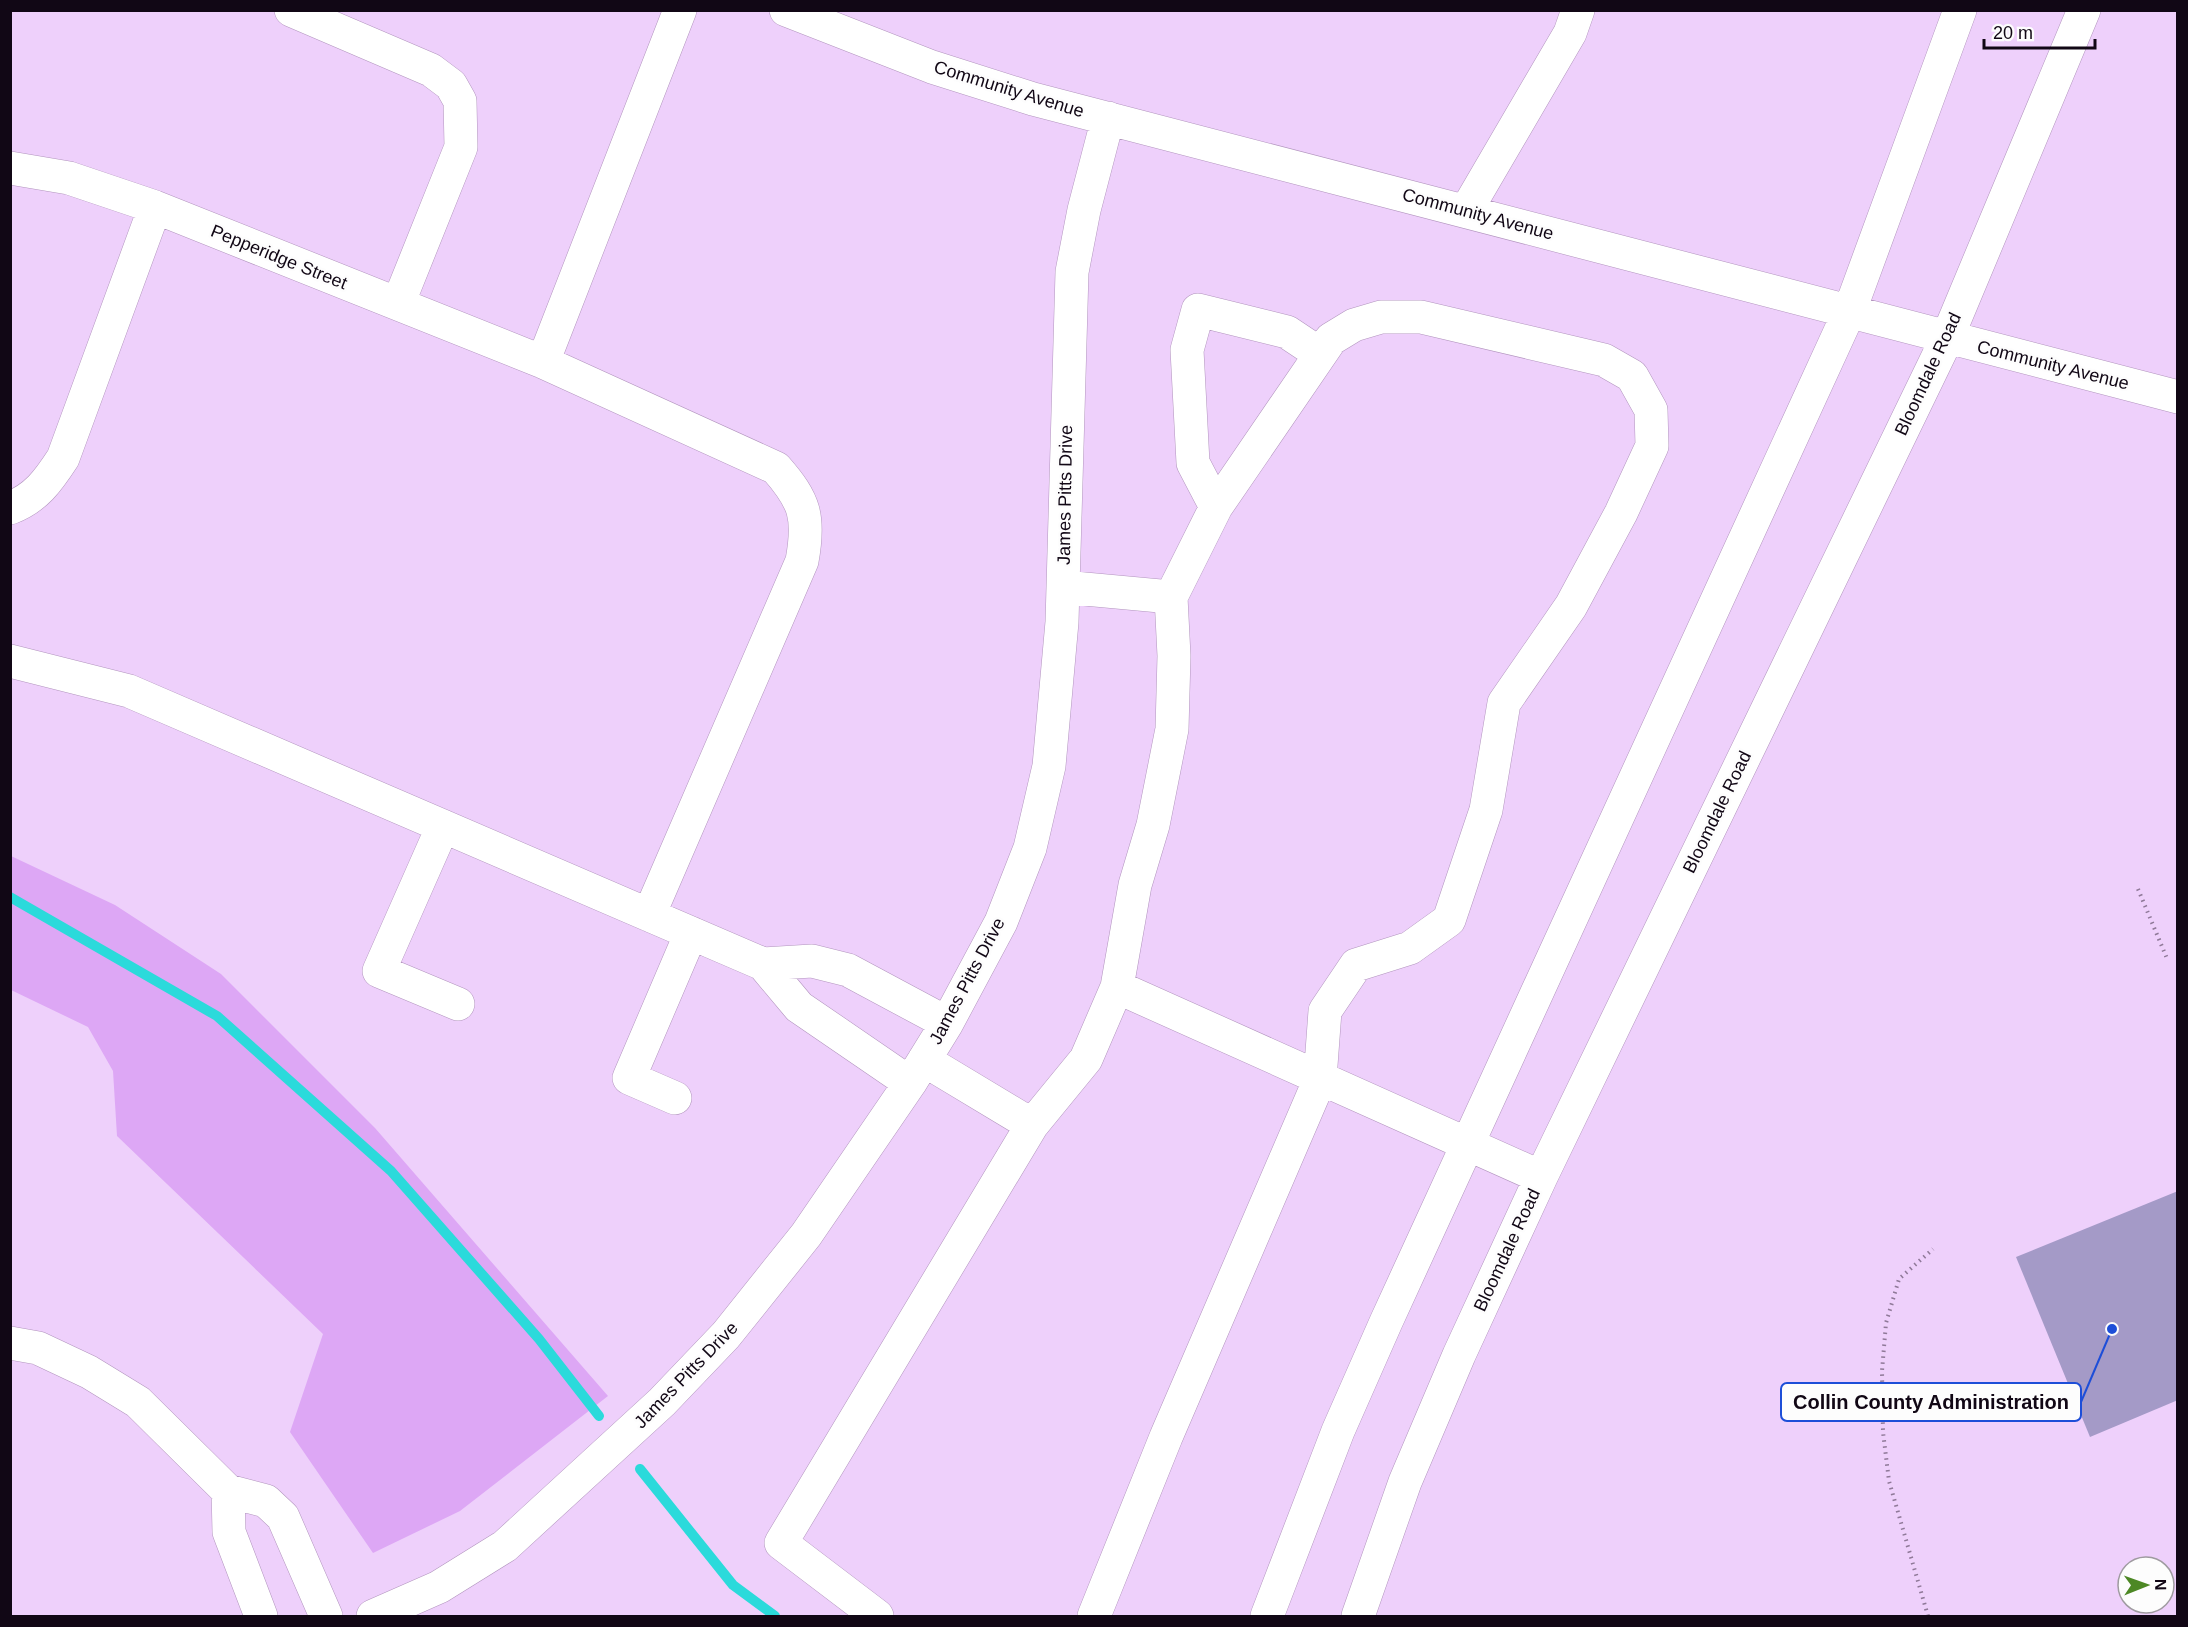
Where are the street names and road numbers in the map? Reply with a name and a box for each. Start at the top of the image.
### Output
street label: Community Avenue [932,57,1086,121]
street label: Community Avenue [1400,184,1556,244]
street label: Pepperidge Street [208,221,350,293]
street label: Bloomdale Road [1891,309,1965,439]
street label: Community Avenue [1975,336,2131,394]
street label: James Pitts Drive [1054,425,1076,565]
street label: Bloomdale Road [1679,748,1755,876]
street label: James Pitts Drive [925,914,1009,1048]
street label: Bloomdale Road [1470,1185,1544,1315]
street label: James Pitts Drive [630,1318,742,1432]

